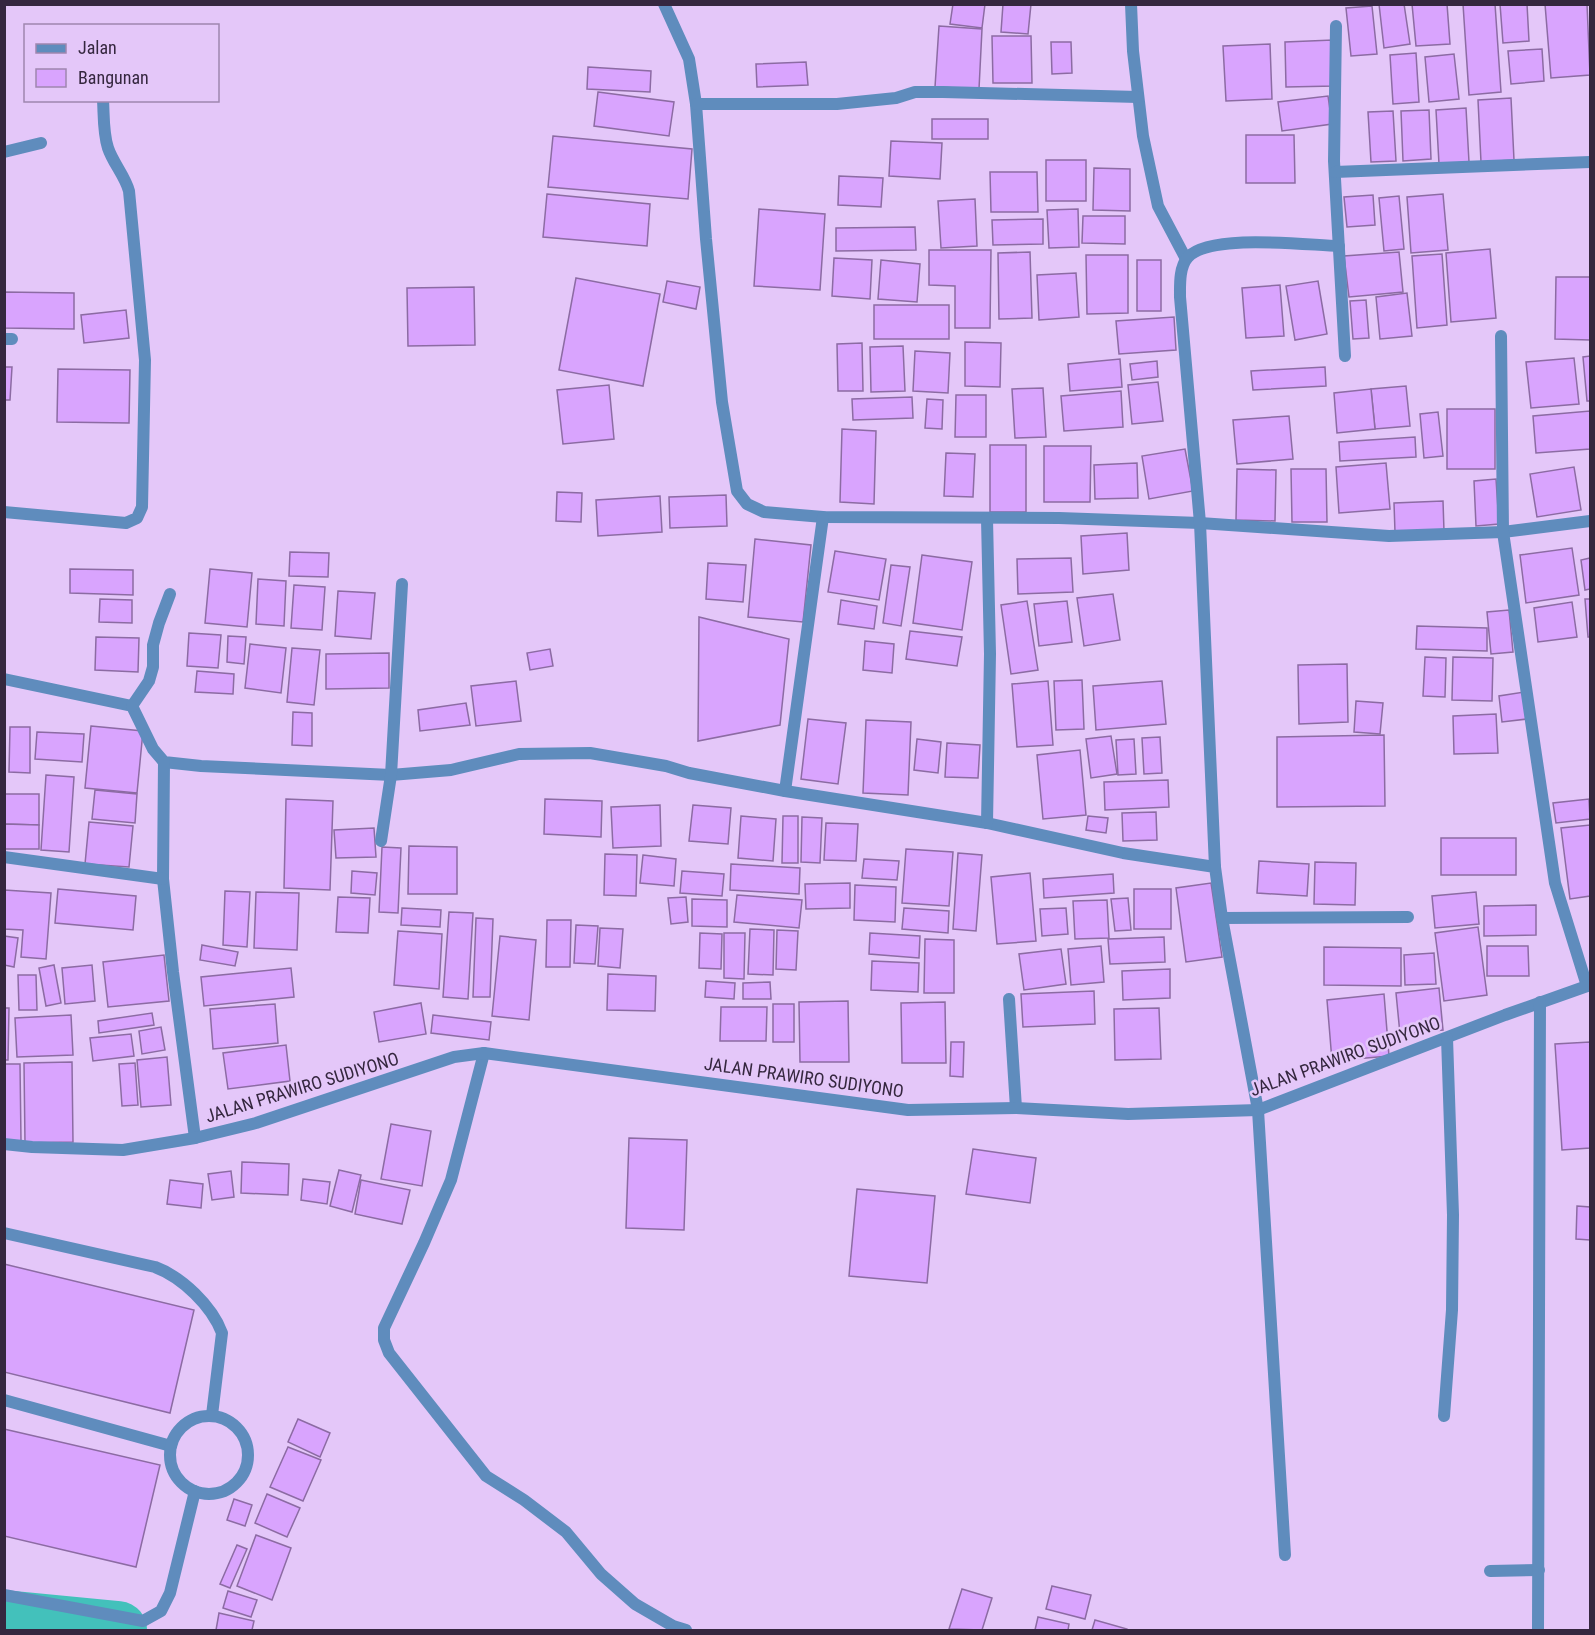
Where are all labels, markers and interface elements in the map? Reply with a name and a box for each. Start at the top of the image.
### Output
legend [24,24,219,102]
text: Jalan [78,37,117,58]
text: Bangunan [78,67,149,88]
street label: JALAN PRAWIRO SUDIYONO [1247,1012,1443,1100]
street label: JALAN PRAWIRO SUDIYONO [203,1048,401,1126]
street label: JALAN PRAWIRO SUDIYONO [703,1053,905,1101]

